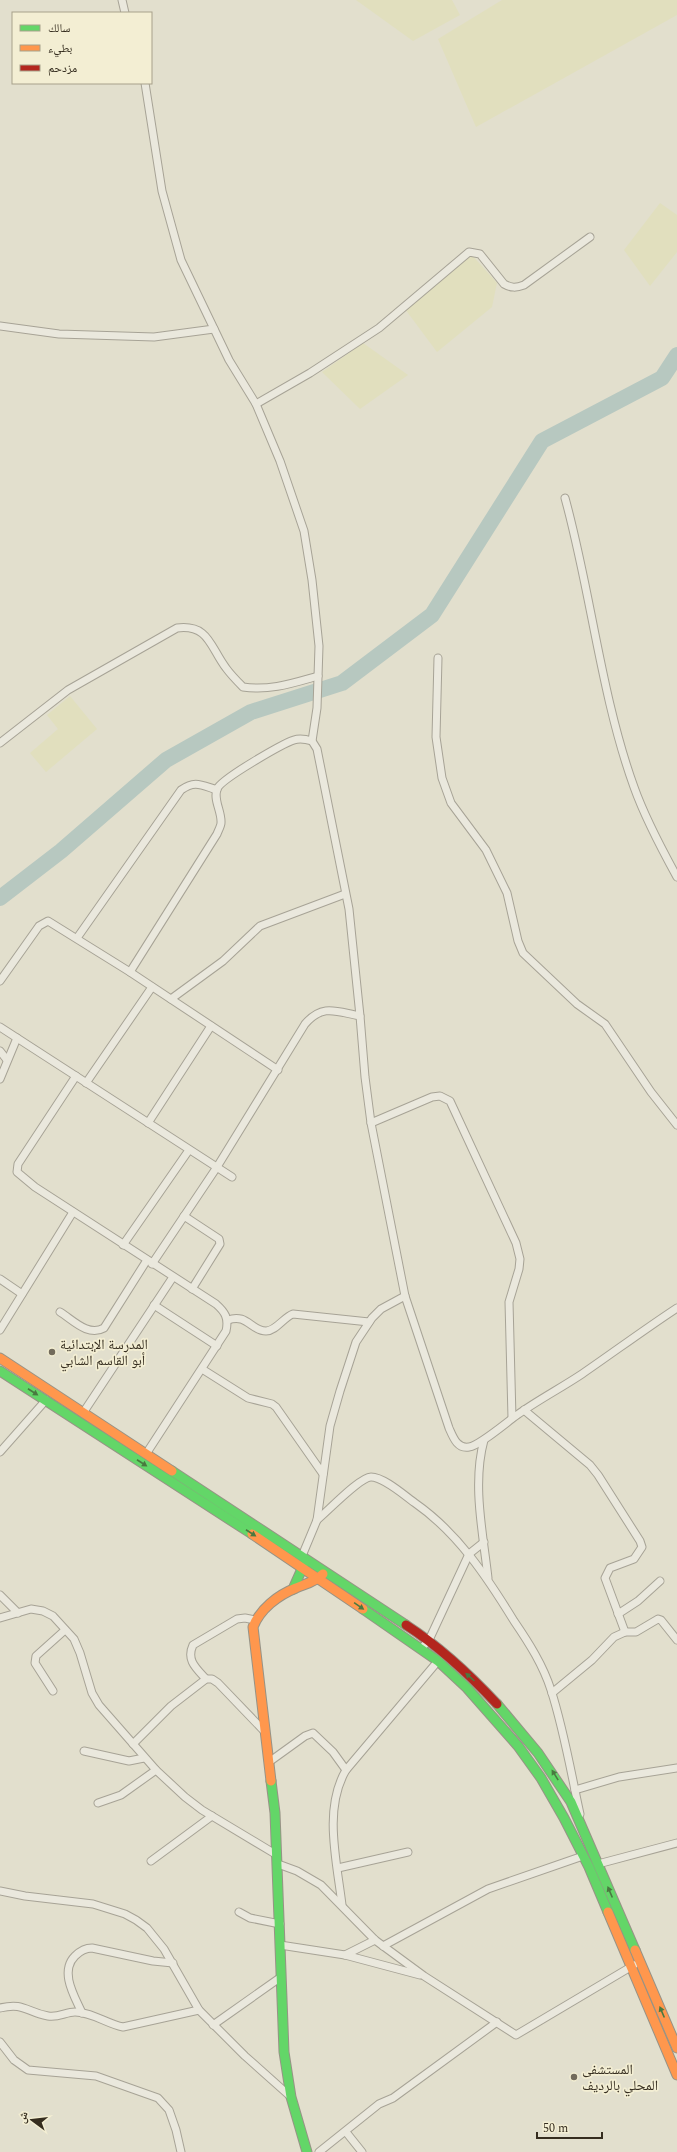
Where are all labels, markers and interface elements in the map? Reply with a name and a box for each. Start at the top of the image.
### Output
legend [12,12,152,84]
text: سالك [48,19,70,38]
text: بطيء [48,39,72,58]
text: مزدحم [48,59,77,78]
place label: المدرسة الإبتدائية أبو القاسم الشابي [60,1334,148,1371]
marker: المدرسة الإبتدائية أبو القاسم الشابي [47,1347,57,1357]
one-way arrow [28,1388,38,1396]
one-way arrow [136,1459,148,1466]
one-way arrow [245,1530,257,1537]
one-way arrow [354,1602,364,1610]
one-way arrow [465,1672,475,1681]
one-way arrow [551,1770,559,1780]
one-way arrow [607,1887,613,1898]
one-way arrow [658,2005,664,2017]
place label: المستشفى المحلي بالرديف [582,2059,658,2096]
marker: المستشفى المحلي بالرديف [569,2072,579,2082]
north arrow [12,2100,52,2140]
text: ش [13,2109,33,2125]
scale bar [537,2114,602,2140]
text: 50 m [543,2119,568,2138]

